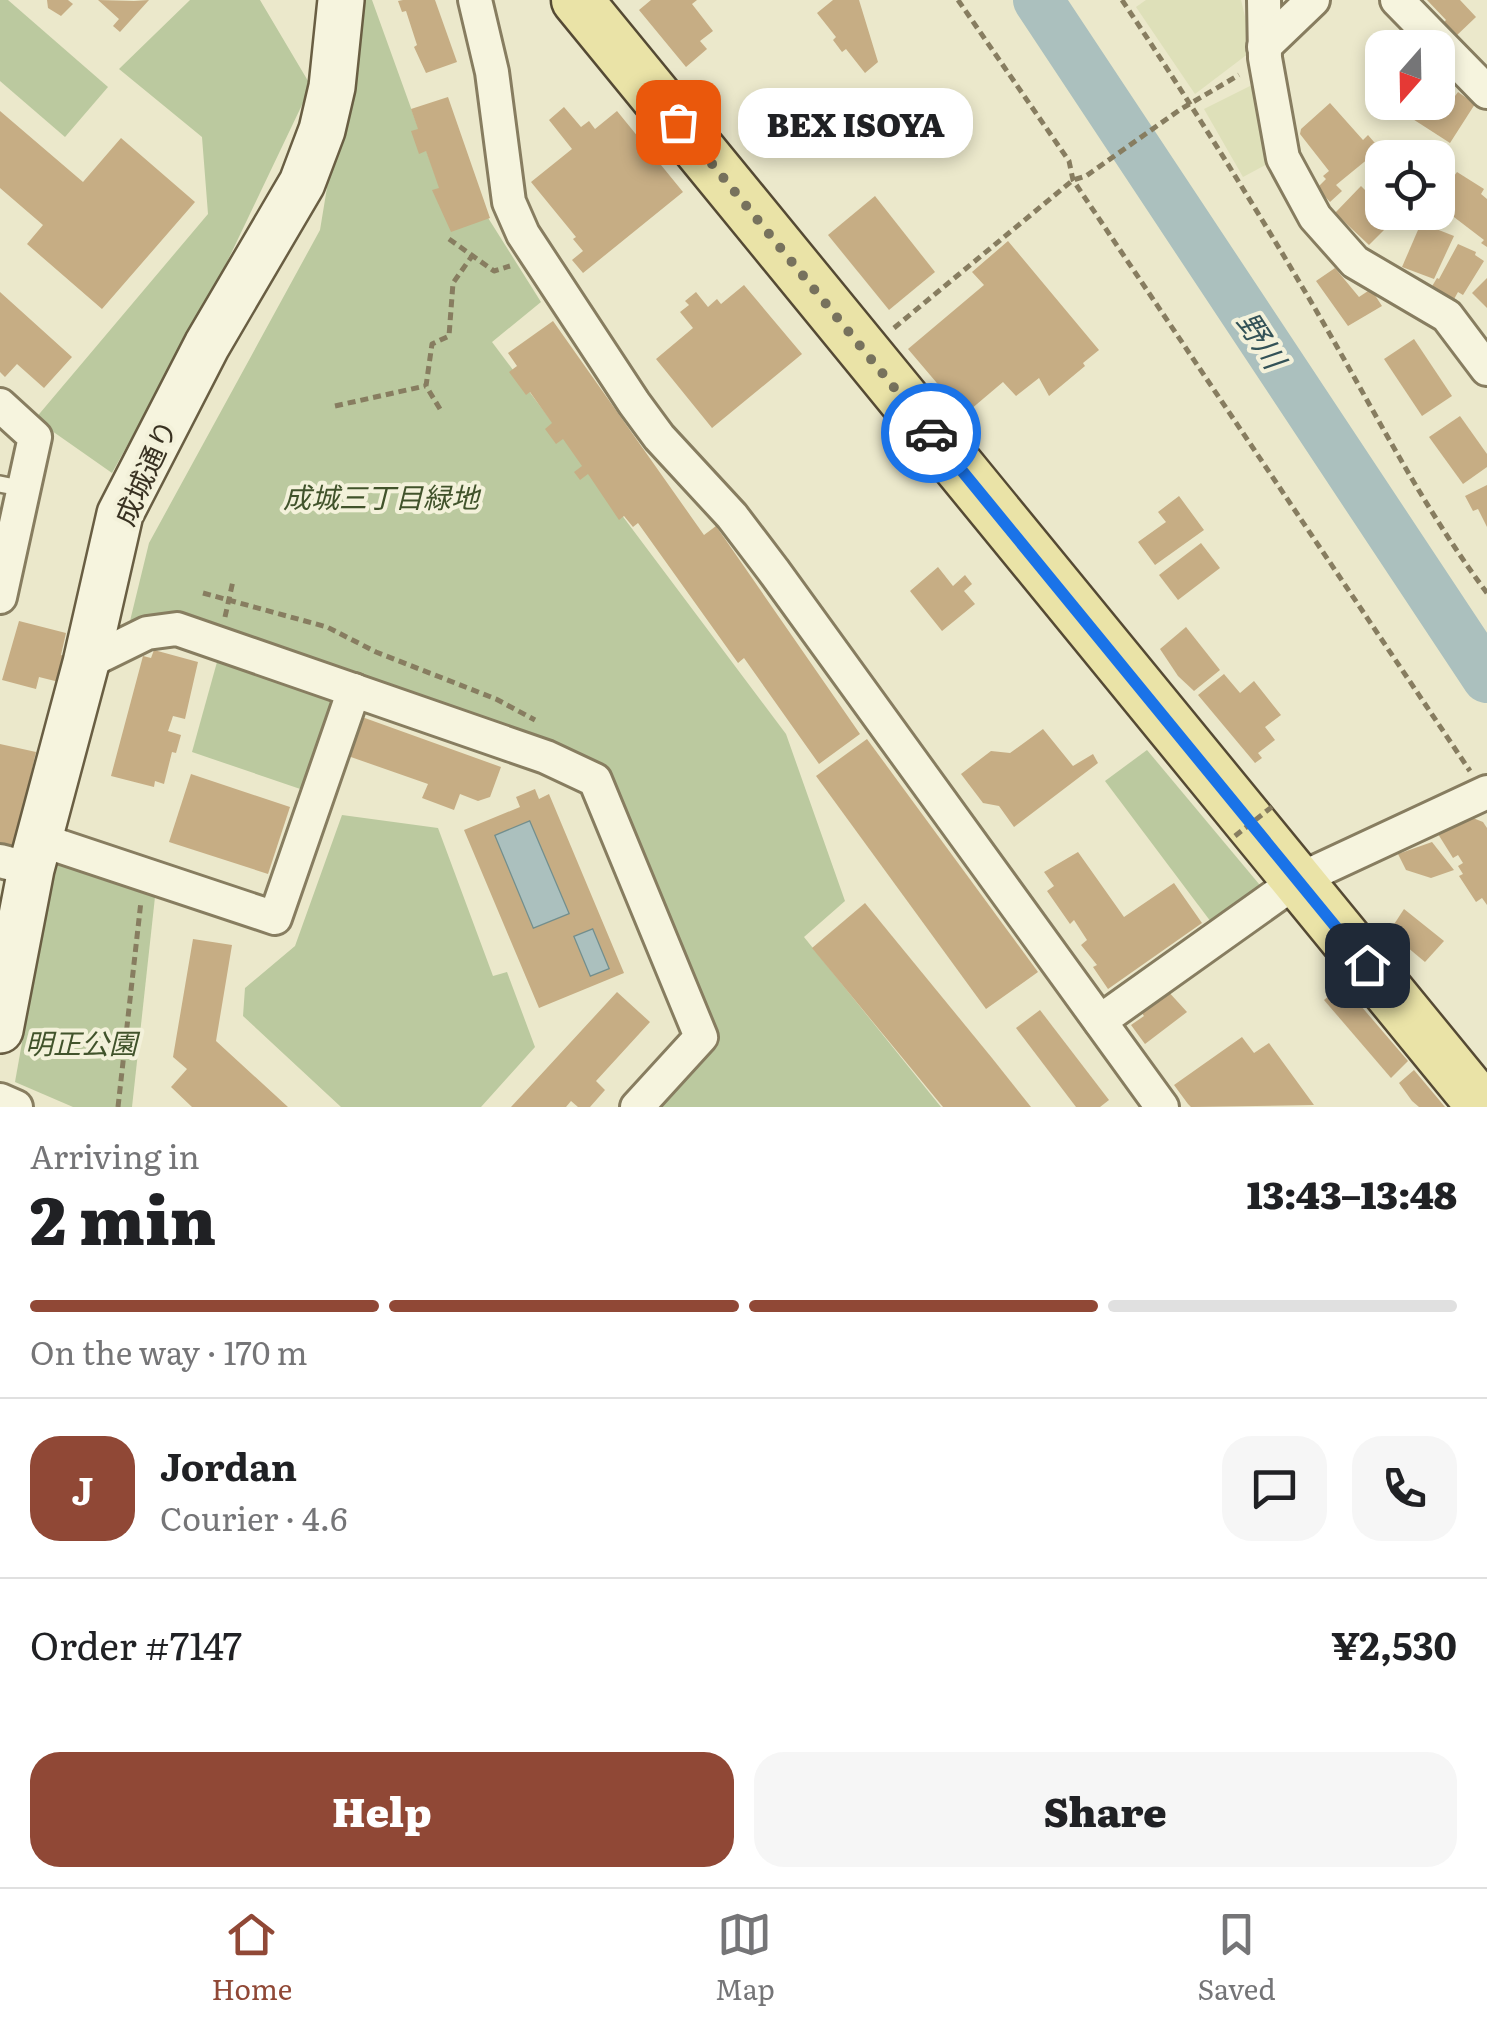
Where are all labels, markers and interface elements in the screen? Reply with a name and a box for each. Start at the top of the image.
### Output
north arrow [1365,30,1455,120]
map controls [1365,30,1455,230]
pin [636,80,721,165]
callout: BEX ISOYA [738,87,973,157]
icon: bag [651,95,706,150]
text: BEX ISOYA [766,99,945,147]
button: locate [1365,140,1455,230]
water label: 野川 [1228,302,1299,379]
courier [881,383,981,483]
icon: car [904,406,959,461]
street label: 成城通り [102,412,186,532]
park label: 成城三丁目緑地 [283,475,482,517]
pin [1325,923,1410,1008]
icon: home [1340,938,1395,993]
park label: 明正公園 [25,1021,141,1063]
text: Arriving in [30,1131,200,1179]
text: 13:43–13:48 [1247,1164,1457,1221]
text: 2 min [30,1168,216,1265]
text: On the way · 170 m [30,1327,308,1375]
text: Jordan [160,1436,297,1493]
button: chat [1222,1436,1327,1541]
button: phone [1352,1436,1457,1541]
text: J [72,1460,93,1517]
text: Courier · 4.6 [160,1493,347,1541]
text: Order #7147 [30,1615,242,1672]
text: ¥2,530 [1331,1615,1457,1672]
button: Help [30,1752,734,1867]
button: Share [754,1752,1457,1867]
tab: Home [211,1907,292,2009]
tab: Map [715,1907,775,2009]
tab: Saved [1198,1907,1276,2009]

